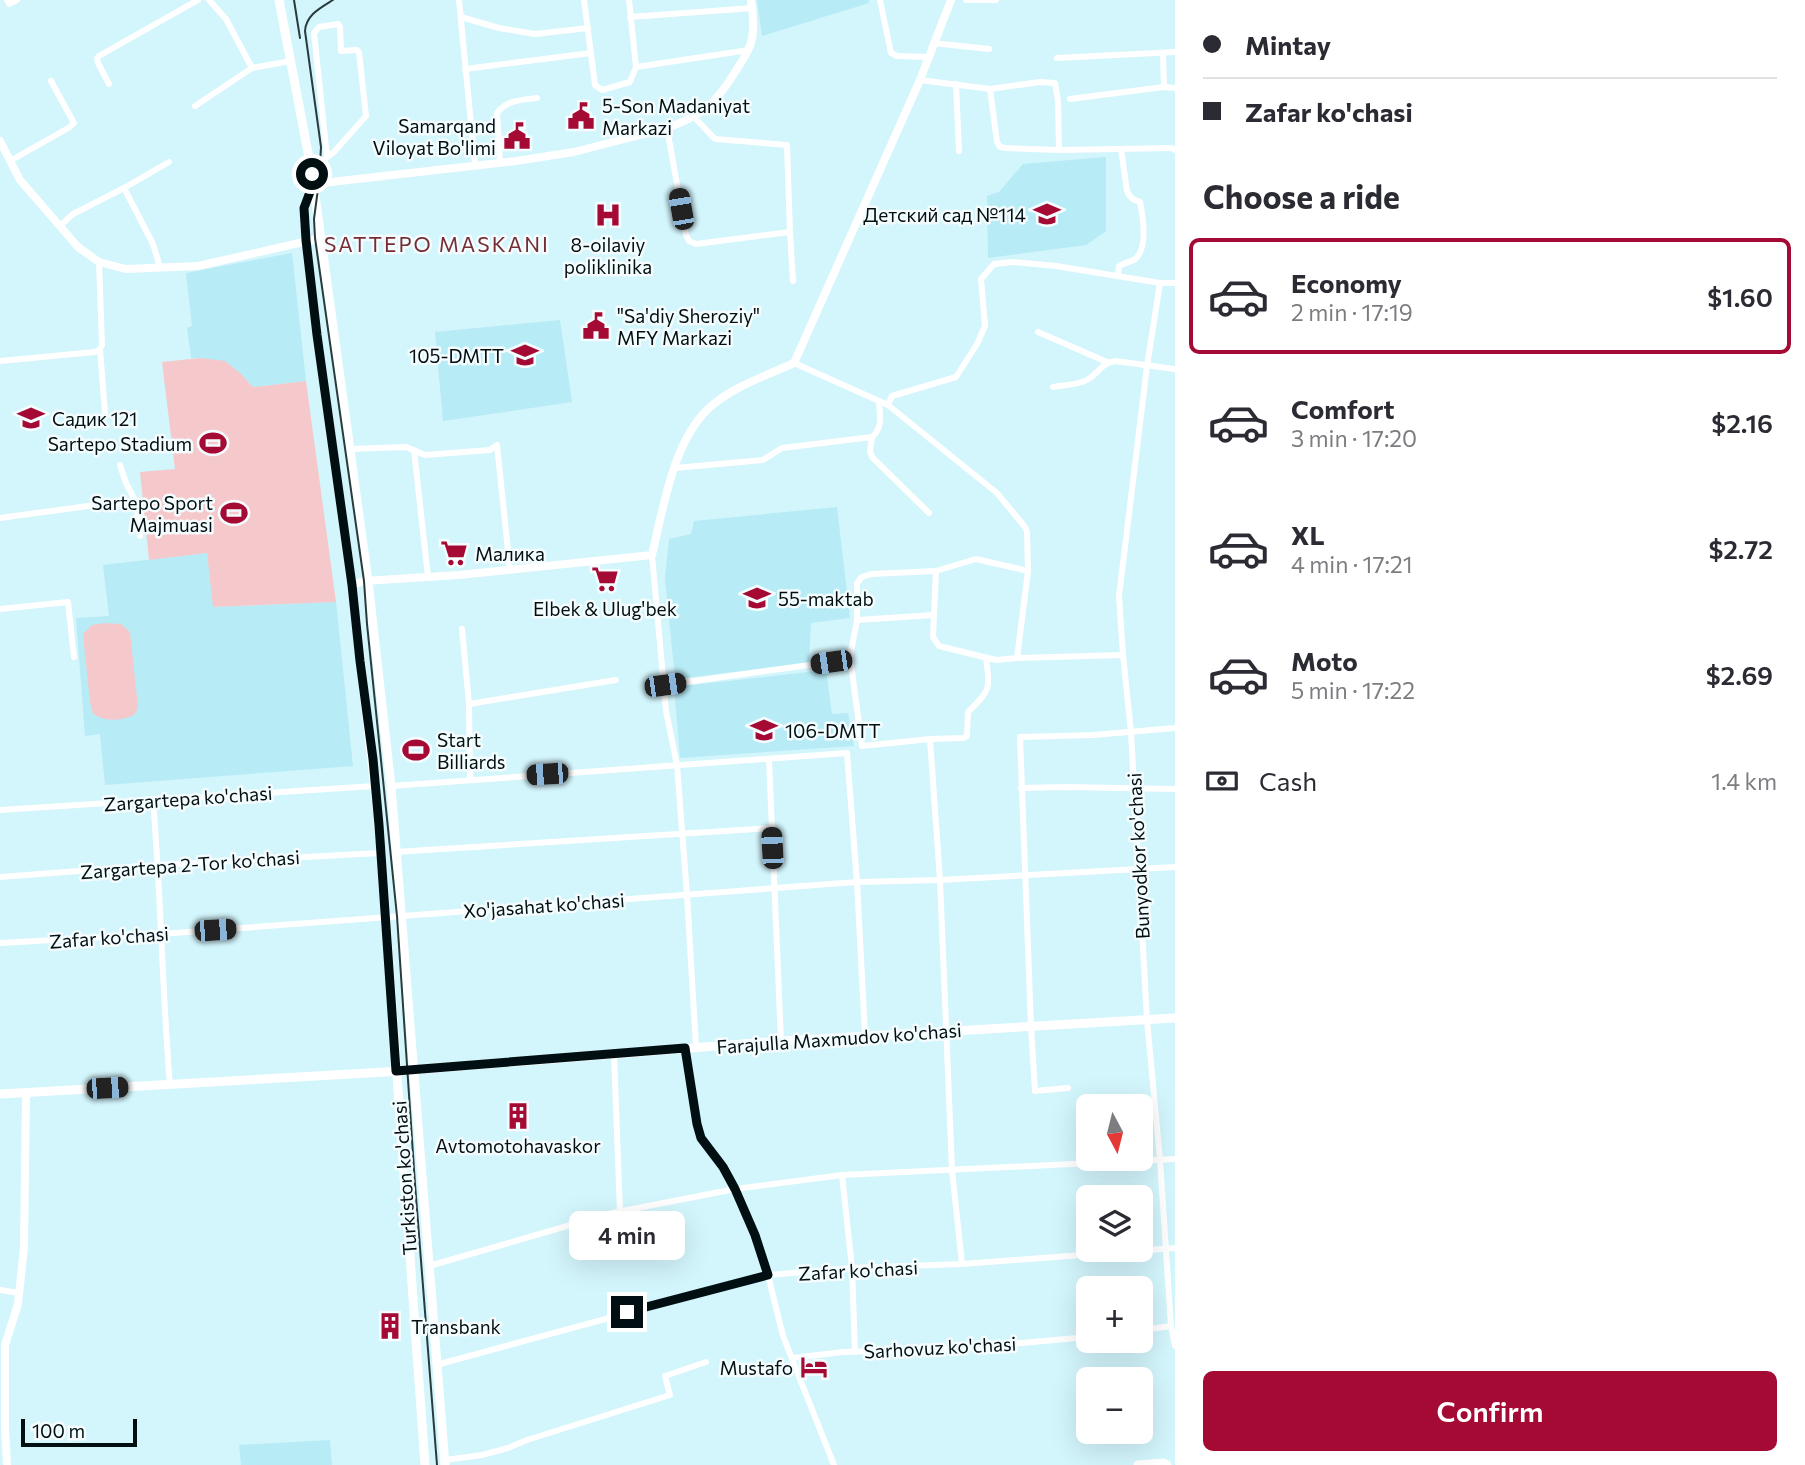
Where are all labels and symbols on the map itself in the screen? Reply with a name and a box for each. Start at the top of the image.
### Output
place label: 5-Son Madaniyat Markazi [602,94,750,139]
public building icon: 5-Son Madaniyat Markazi [566,101,596,131]
place label: Samarqand Viloyat Bo'limi [373,114,496,159]
public building icon: Samarqand Viloyat Bo'limi [502,121,532,151]
route start [296,158,328,190]
car [668,186,695,232]
school or university icon: Детский сад №114 [1032,199,1062,229]
hospital icon: 8-oilaviy poliklinika [593,200,623,230]
place label: Детский сад №114 [863,203,1026,226]
district label: SATTEPO MASKANI [324,231,550,256]
place label: 8-oilaviy poliklinika [564,233,652,278]
place label: "Sa'diy Sheroziy" MFY Markazi [617,304,760,349]
public building icon: "Sa'diy Sheroziy" MFY Markazi [581,311,611,341]
school or university icon: 105-DMTT [510,340,540,370]
place label: 105-DMTT [409,344,504,367]
school or university icon: Садик 121 [16,403,46,433]
place label: Садик 121 [52,407,137,430]
sports icon: Sartepo Stadium [198,428,228,458]
place label: Sartepo Stadium [48,432,192,455]
place label: Sartepo Sport Majmuasi [91,491,213,536]
sports icon: Sartepo Sport Majmuasi [219,498,249,528]
supermarket icon: Малика [439,538,469,568]
place label: Малика [475,542,545,565]
supermarket icon: Elbek & Ulug'bek [590,564,620,594]
school or university icon: 55-maktab [742,583,772,613]
place label: 55-maktab [778,587,874,610]
place label: Elbek & Ulug'bek [533,597,677,620]
car [809,649,854,675]
car [643,672,688,698]
school or university icon: 106-DMTT [749,715,779,745]
place label: 106-DMTT [785,719,881,742]
place label: Start Billiards [437,728,506,773]
sports icon: Start Billiards [401,735,431,765]
car [526,762,569,786]
street label: Bunyodkor ko'chasi [1122,772,1154,940]
street label: Zargartepa ko'chasi [103,781,273,815]
car [761,826,784,870]
street label: Zargartepa 2-Tor ko'chasi [79,845,301,883]
street label: Xo'jasahat ko'chasi [462,888,626,922]
car [194,918,237,942]
street label: Zafar ko'chasi [48,921,170,953]
street label: Farajulla Maxmudov ko'chasi [716,1018,962,1058]
car [86,1076,129,1100]
north arrow [1076,1094,1153,1171]
street label: Turkiston ko'chasi [387,1100,421,1256]
building icon: Avtomotohavaskor [503,1101,533,1131]
place label: Avtomotohavaskor [435,1134,601,1157]
callout: 4 min [569,1210,685,1260]
street label: Zafar ko'chasi [797,1255,919,1285]
route end [611,1296,643,1328]
building icon: Transbank [375,1311,405,1341]
place label: Transbank [411,1315,501,1338]
street label: Sarhovuz ko'chasi [863,1332,1017,1362]
hotel icon: Mustafo [799,1352,829,1382]
place label: Mustafo [720,1356,793,1379]
scale bar [21,1416,136,1448]

